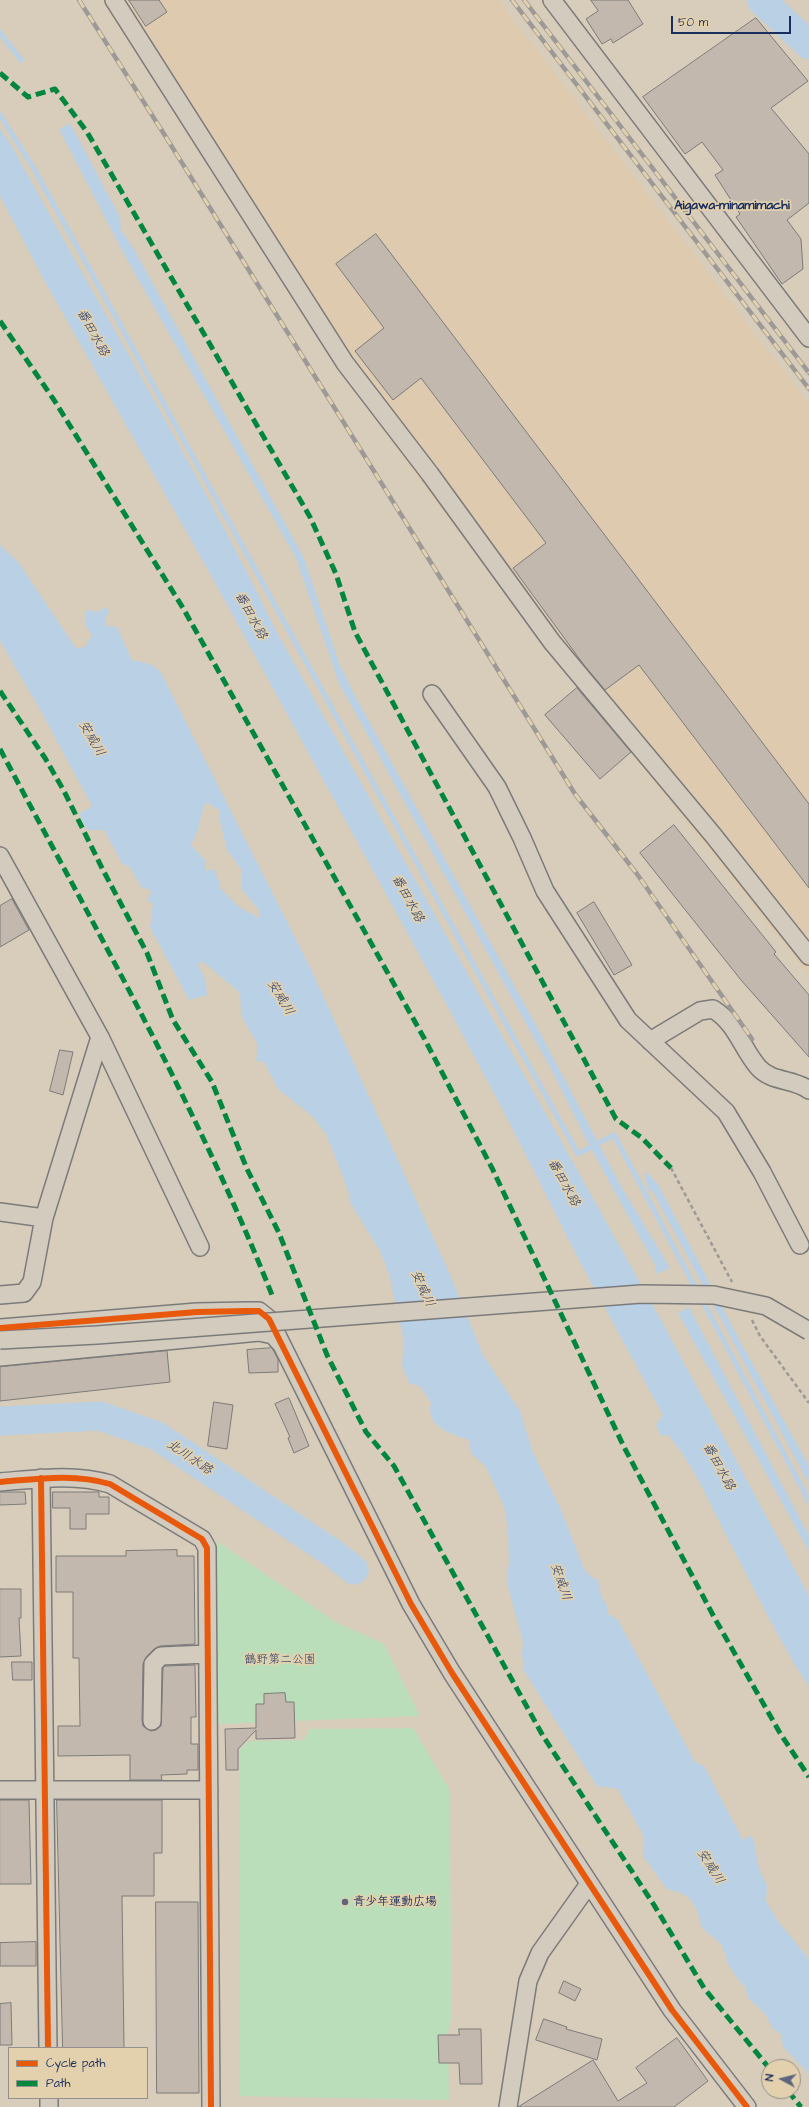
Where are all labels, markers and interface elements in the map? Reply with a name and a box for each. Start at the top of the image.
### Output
scale bar [673,8,793,34]
text: 50 m [678,14,708,31]
district label: Aigawa-minamimachi [674,198,790,214]
water label: 番田水路 [73,306,111,360]
water label: 番田水路 [231,589,269,643]
water label: 安威川 [74,718,108,760]
water label: 番田水路 [388,872,426,926]
water label: 安威川 [263,977,297,1019]
water label: 番田水路 [544,1156,582,1210]
water label: 安威川 [407,1268,437,1310]
water label: 北川水路 [163,1437,215,1479]
water label: 番田水路 [699,1440,737,1494]
water label: 安威川 [546,1561,574,1603]
park label: 鶴野第二公園 [244,1653,316,1667]
water label: 安威川 [693,1846,727,1888]
place label: 青少年運動広場 [353,1895,437,1909]
marker: 青少年運動広場 [340,1897,350,1907]
legend [8,2047,148,2099]
text: Cycle path [46,2055,105,2072]
north arrow [761,2059,801,2099]
text: N [762,2073,777,2082]
text: Path [46,2075,71,2092]

